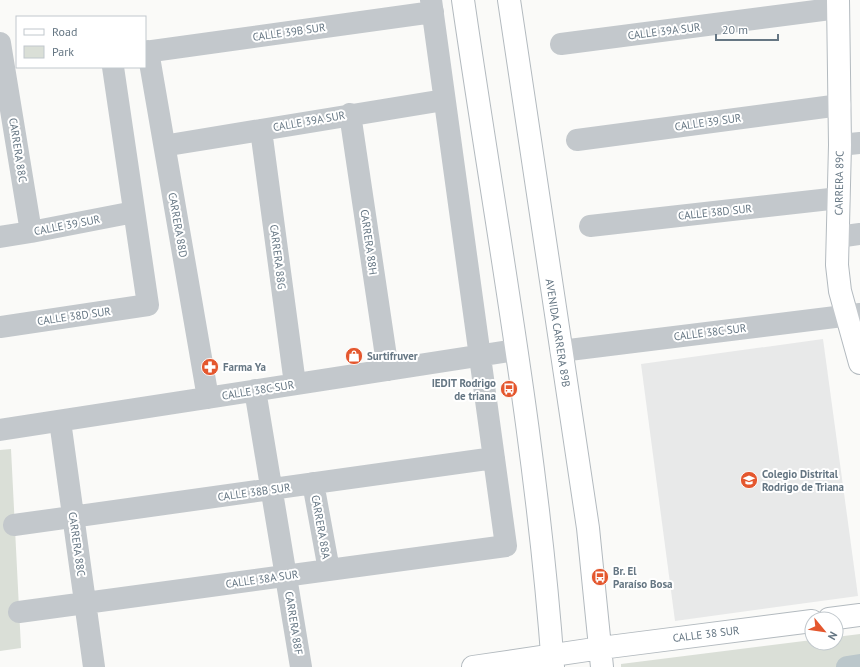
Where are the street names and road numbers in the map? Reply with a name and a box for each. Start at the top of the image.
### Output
street label: CALLE 39B SUR [252,20,327,44]
street label: CALLE 39A SUR [627,20,702,42]
street label: CALLE 39A SUR [272,108,347,134]
street label: CALLE 39 SUR [674,110,743,134]
street label: CARRERA 88C [6,117,30,183]
street label: CARRERA 89C [831,150,847,216]
street label: CARRERA 88D [165,191,191,259]
street label: CALLE 38D SUR [677,201,753,223]
street label: CARRERA 88H [357,208,381,276]
street label: CALLE 39 SUR [33,212,102,238]
street label: CARRERA 88G [267,224,289,291]
street label: AVENIDA CARRERA 89B [543,278,573,388]
street label: CALLE 38D SUR [36,304,112,328]
street label: CALLE 38C SUR [673,321,747,343]
street label: CALLE 38C SUR [221,377,296,403]
street label: CALLE 38B SUR [217,480,292,504]
street label: CARRERA 88A [308,494,334,561]
street label: CARRERA 88C [66,511,88,577]
street label: CALLE 38A SUR [225,567,300,591]
street label: CARRERA 88F [282,590,306,656]
street label: CALLE 38 SUR [672,623,741,645]

